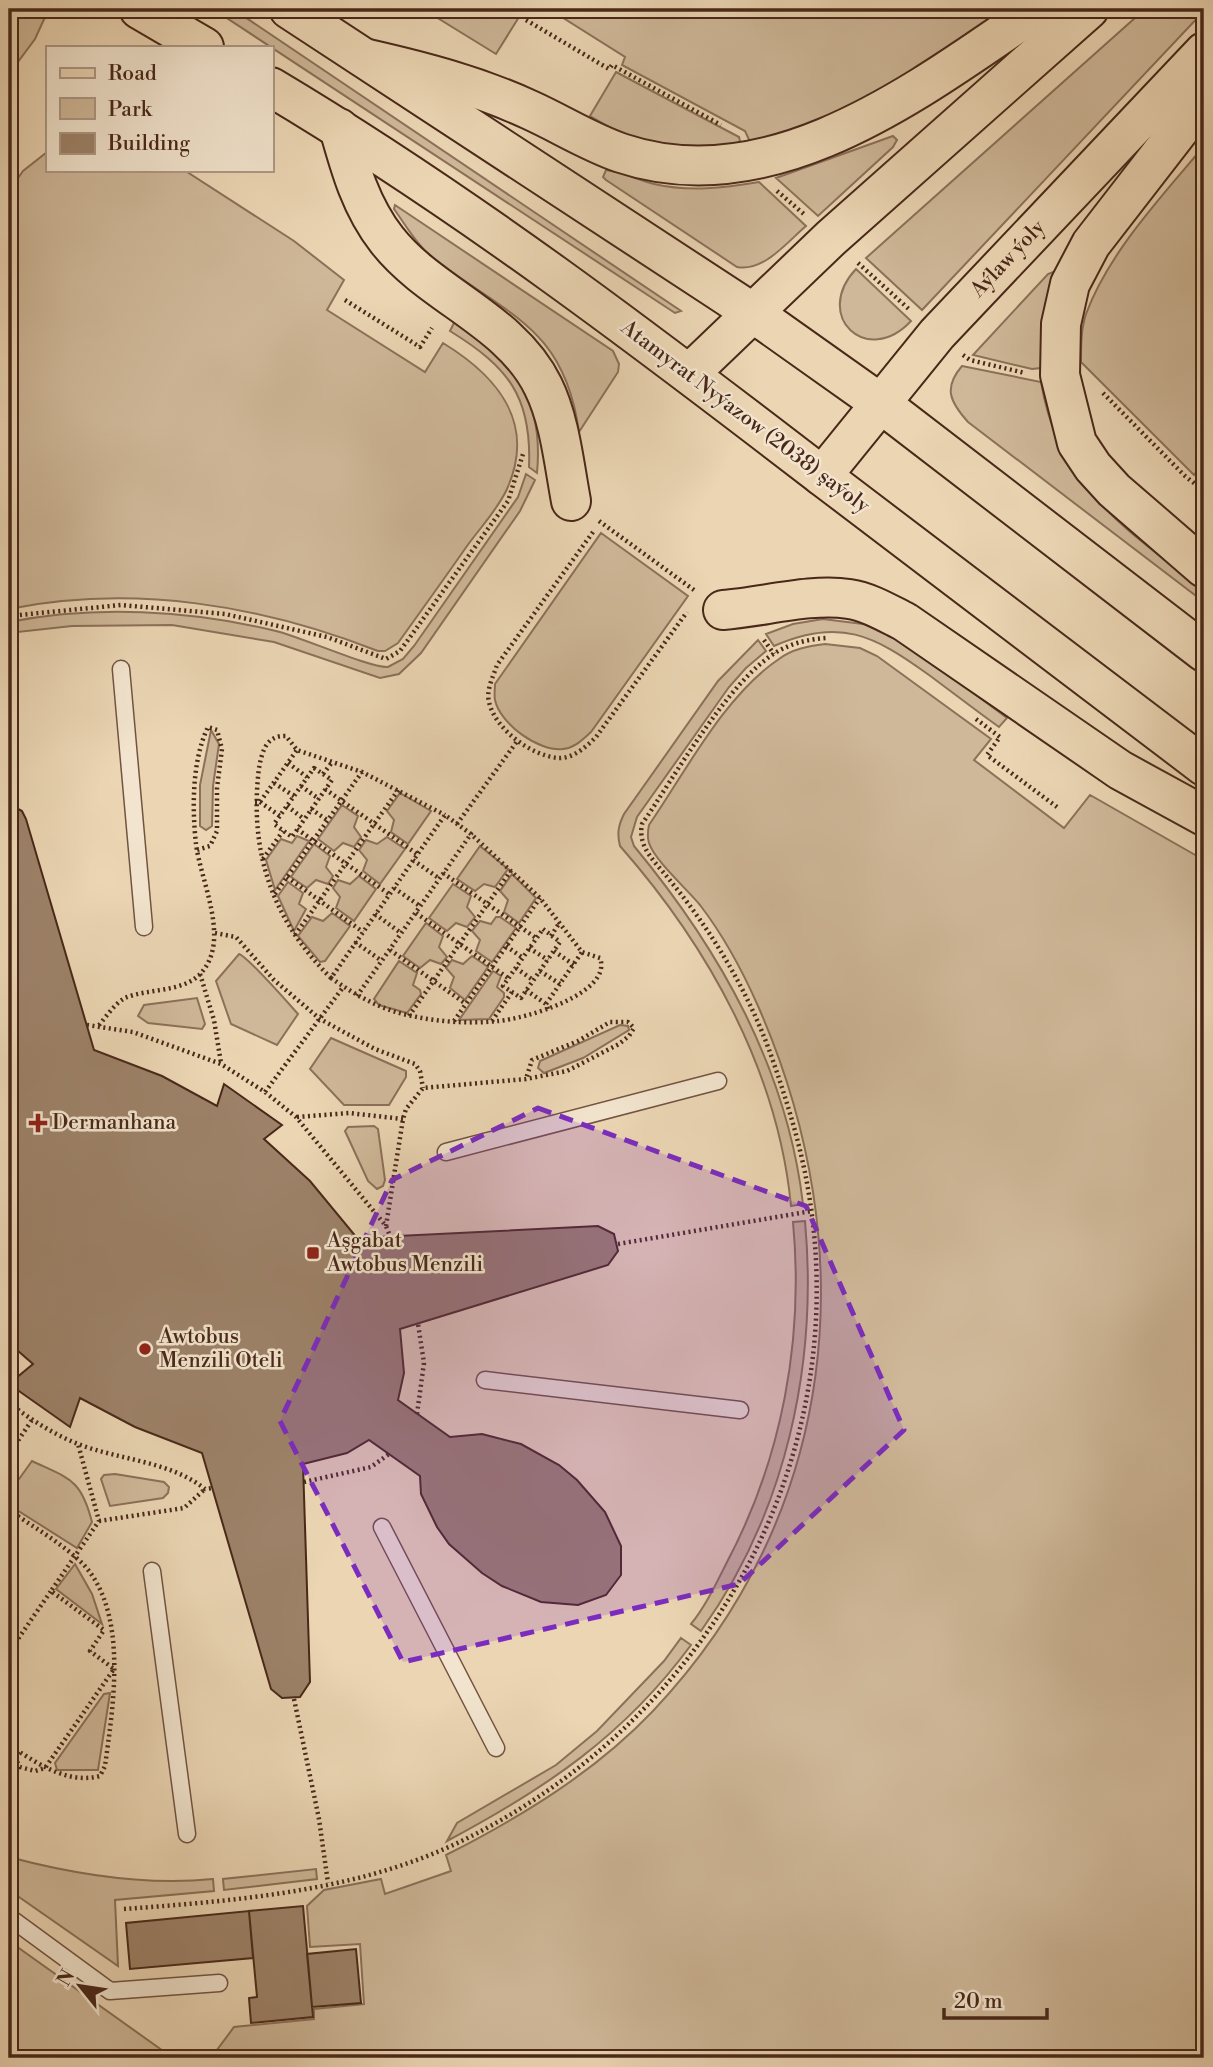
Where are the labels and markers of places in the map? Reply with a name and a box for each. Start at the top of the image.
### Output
place label: Dermanhana [52,1110,177,1136]
marker: Dermanhana [30,1115,46,1131]
place label: Aşgabat Awtobus Menzili [326,1228,483,1278]
marker: Aşgabat Awtobus Menzili [305,1245,321,1261]
place label: Awtobus Menzili Oteli [158,1324,283,1374]
marker: Awtobus Menzili Oteli [137,1341,153,1357]

